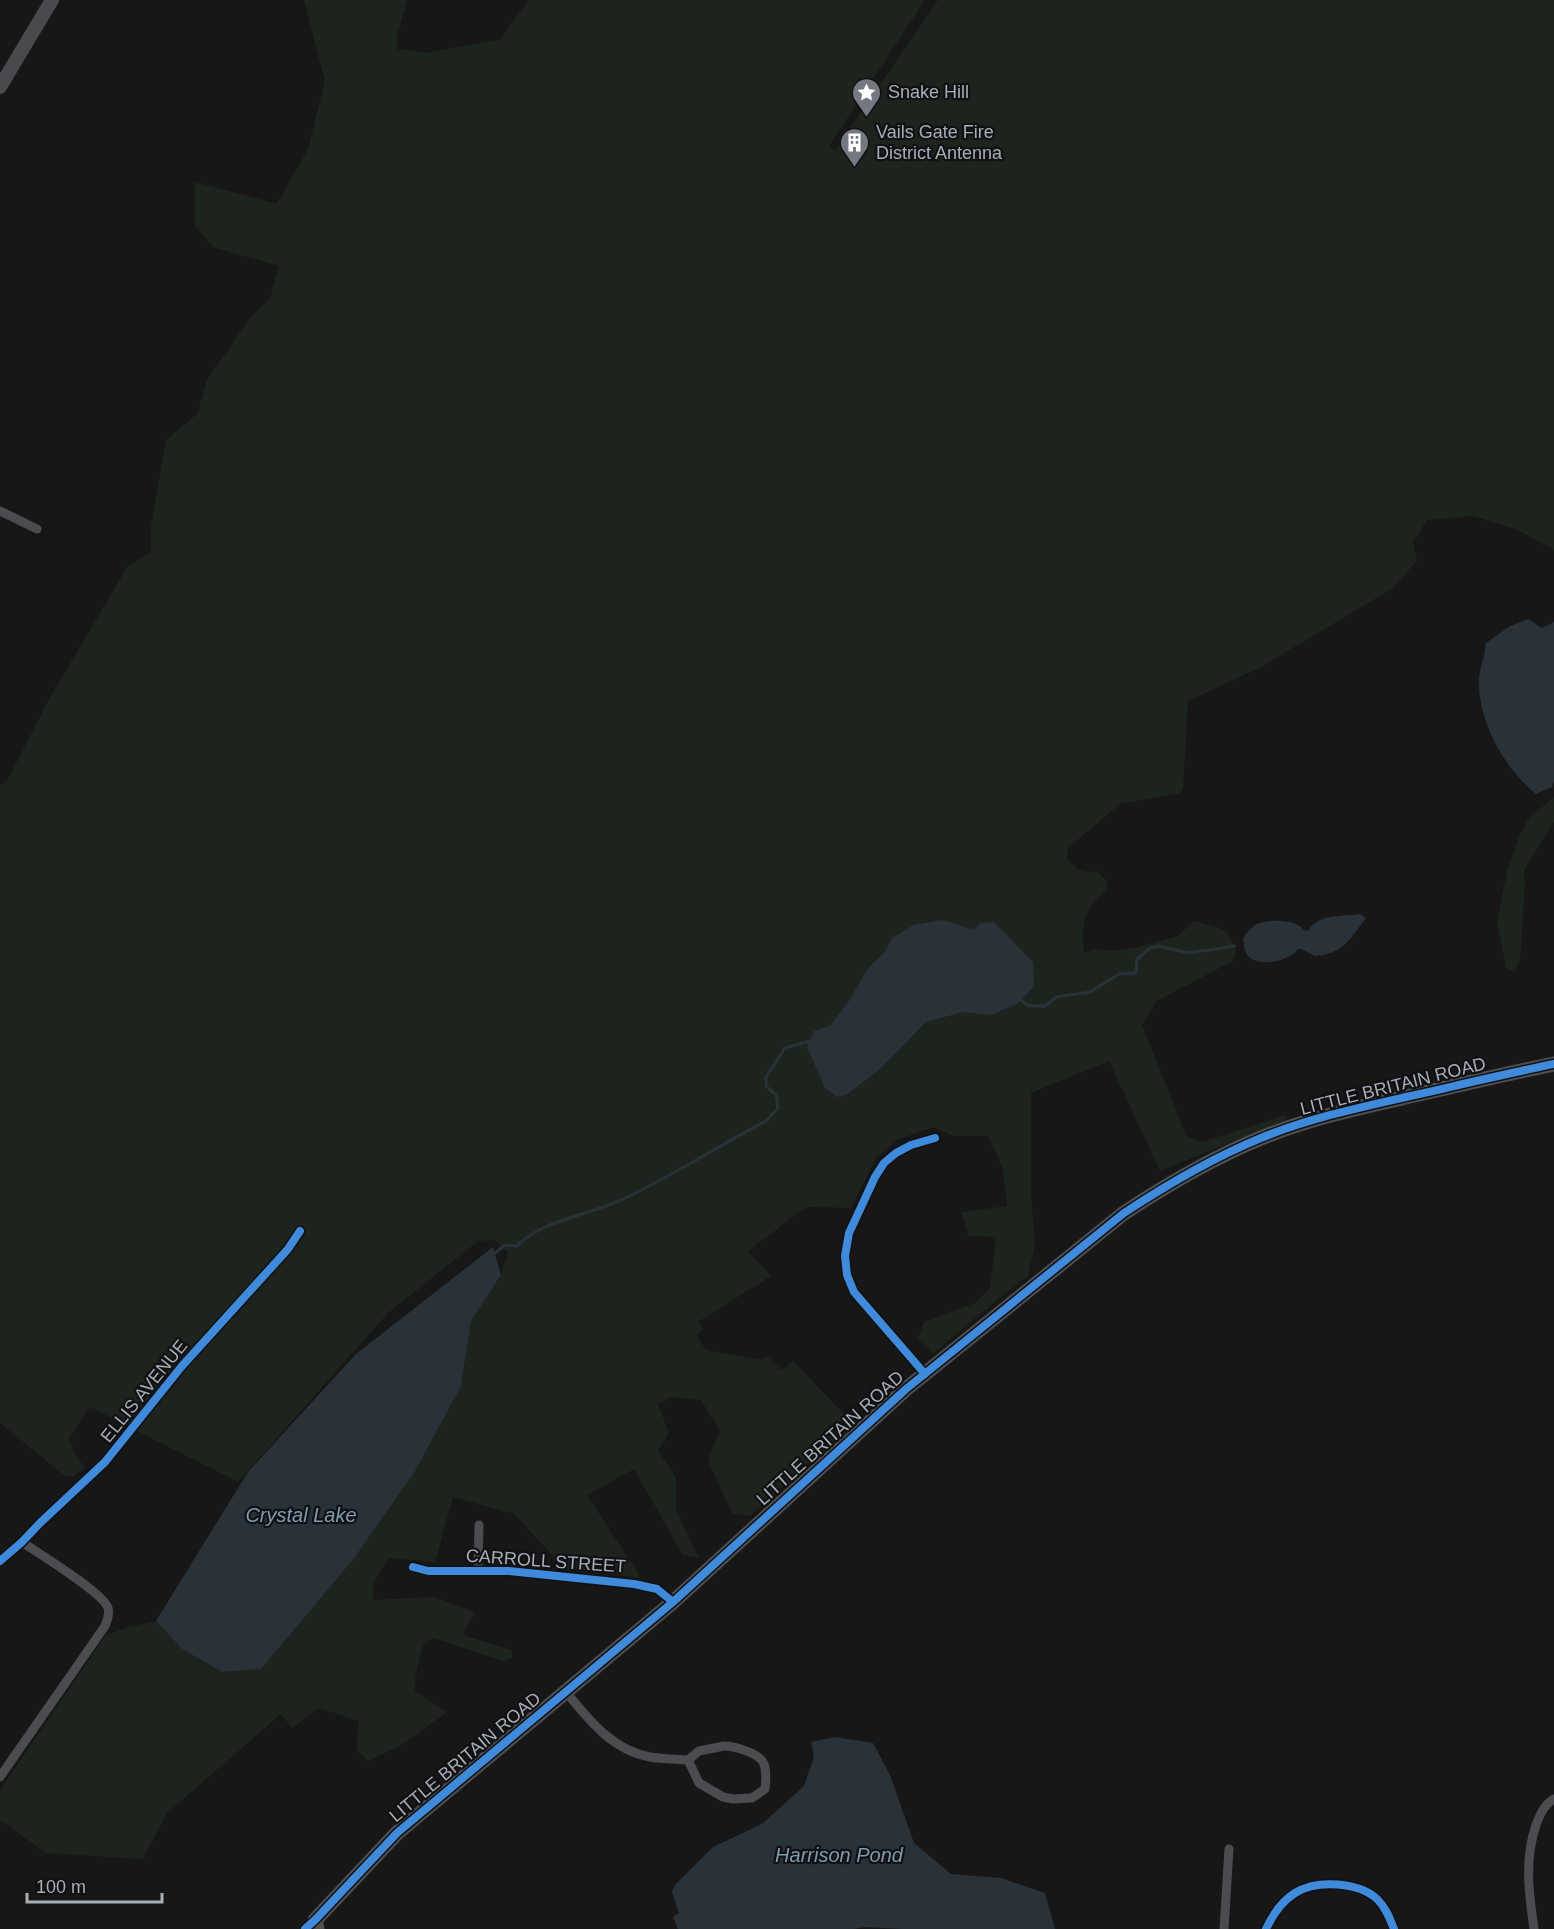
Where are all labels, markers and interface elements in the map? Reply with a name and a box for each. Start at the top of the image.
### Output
place icon: Snake Hill [851,76,883,118]
place label: Snake Hill [888,82,969,102]
place label: Vails Gate Fire District Antenna [876,122,1003,163]
building icon: Vails Gate Fire District Antenna [839,126,871,168]
street label: LITTLE BRITAIN ROAD [1298,1053,1488,1119]
street label: ELLIS AVENUE [97,1336,191,1446]
street label: LITTLE BRITAIN ROAD [752,1367,908,1509]
water label: Crystal Lake [245,1504,357,1526]
street label: CARROLL STREET [465,1545,627,1577]
street label: LITTLE BRITAIN ROAD [386,1688,544,1826]
water label: Harrison Pond [775,1844,904,1866]
scale bar [27,1866,162,1904]
text: 100 m [36,1877,86,1897]

